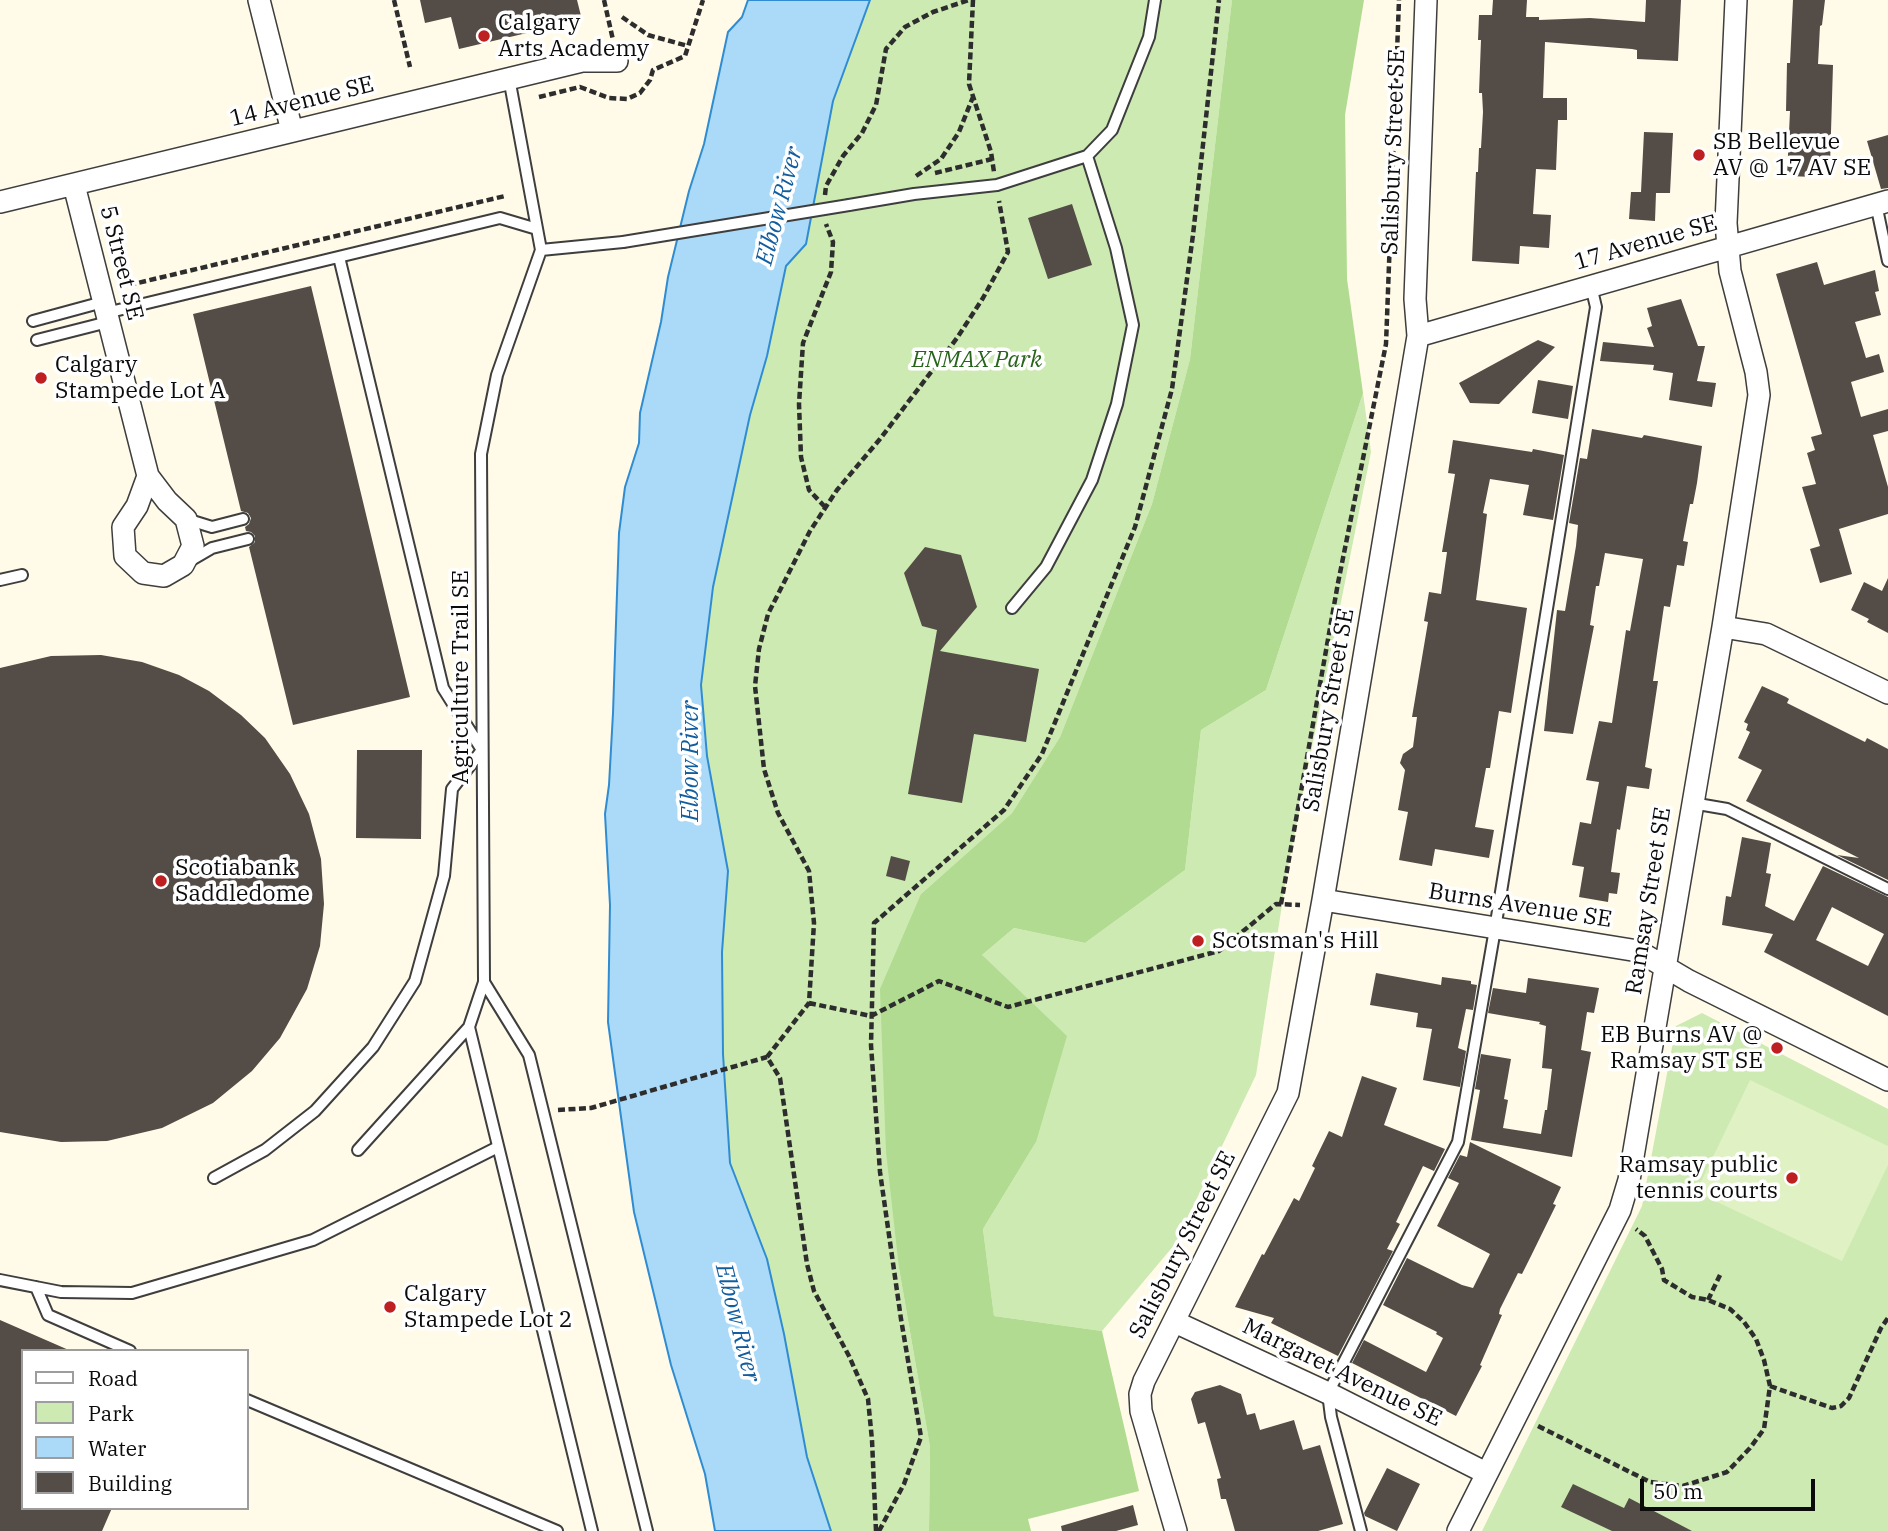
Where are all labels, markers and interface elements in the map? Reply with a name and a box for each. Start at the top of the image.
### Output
place label: Calgary Arts Academy [498,9,649,63]
marker: Calgary Arts Academy [476,28,492,44]
street label: Salisbury Street SE [1377,49,1411,255]
street label: 14 Avenue SE [227,71,377,133]
place label: SB Bellevue AV @ 17 AV SE [1713,128,1871,182]
water label: Elbow River [750,144,810,268]
marker: SB Bellevue AV @ 17 AV SE [1691,147,1707,163]
street label: 5 Street SE [93,203,149,323]
street label: 17 Avenue SE [1571,209,1721,277]
park label: ENMAX Park [912,346,1042,374]
place label: Calgary Stampede Lot A [55,351,226,405]
marker: Calgary Stampede Lot A [33,370,49,386]
street label: Agriculture Trail SE [447,570,475,784]
street label: Salisbury Street SE [1298,606,1360,814]
water label: Elbow River [677,701,705,821]
street label: Ramsay Street SE [1621,805,1677,997]
place label: Scotiabank Saddledome [175,854,310,908]
marker: Scotiabank Saddledome [153,873,169,889]
street label: Burns Avenue SE [1426,878,1614,934]
place label: Scotsman's Hill [1212,927,1379,955]
marker: Scotsman's Hill [1190,933,1206,949]
place label: EB Burns AV @ Ramsay ST SE [1600,1021,1763,1075]
marker: EB Burns AV @ Ramsay ST SE [1769,1040,1785,1056]
street label: Salisbury Street SE [1124,1147,1242,1343]
place label: Ramsay public tennis courts [1619,1151,1778,1205]
marker: Ramsay public tennis courts [1784,1170,1800,1186]
water label: Elbow River [708,1261,766,1385]
place label: Calgary Stampede Lot 2 [404,1280,573,1334]
marker: Calgary Stampede Lot 2 [382,1299,398,1315]
street label: Margaret Avenue SE [1238,1313,1446,1433]
legend [21,1349,248,1510]
text: Road [88,1364,138,1392]
text: Park [88,1399,134,1427]
text: Water [88,1434,146,1462]
scale bar [1643,1464,1818,1508]
text: Building [88,1469,172,1497]
text: 50 m [1653,1477,1703,1505]

